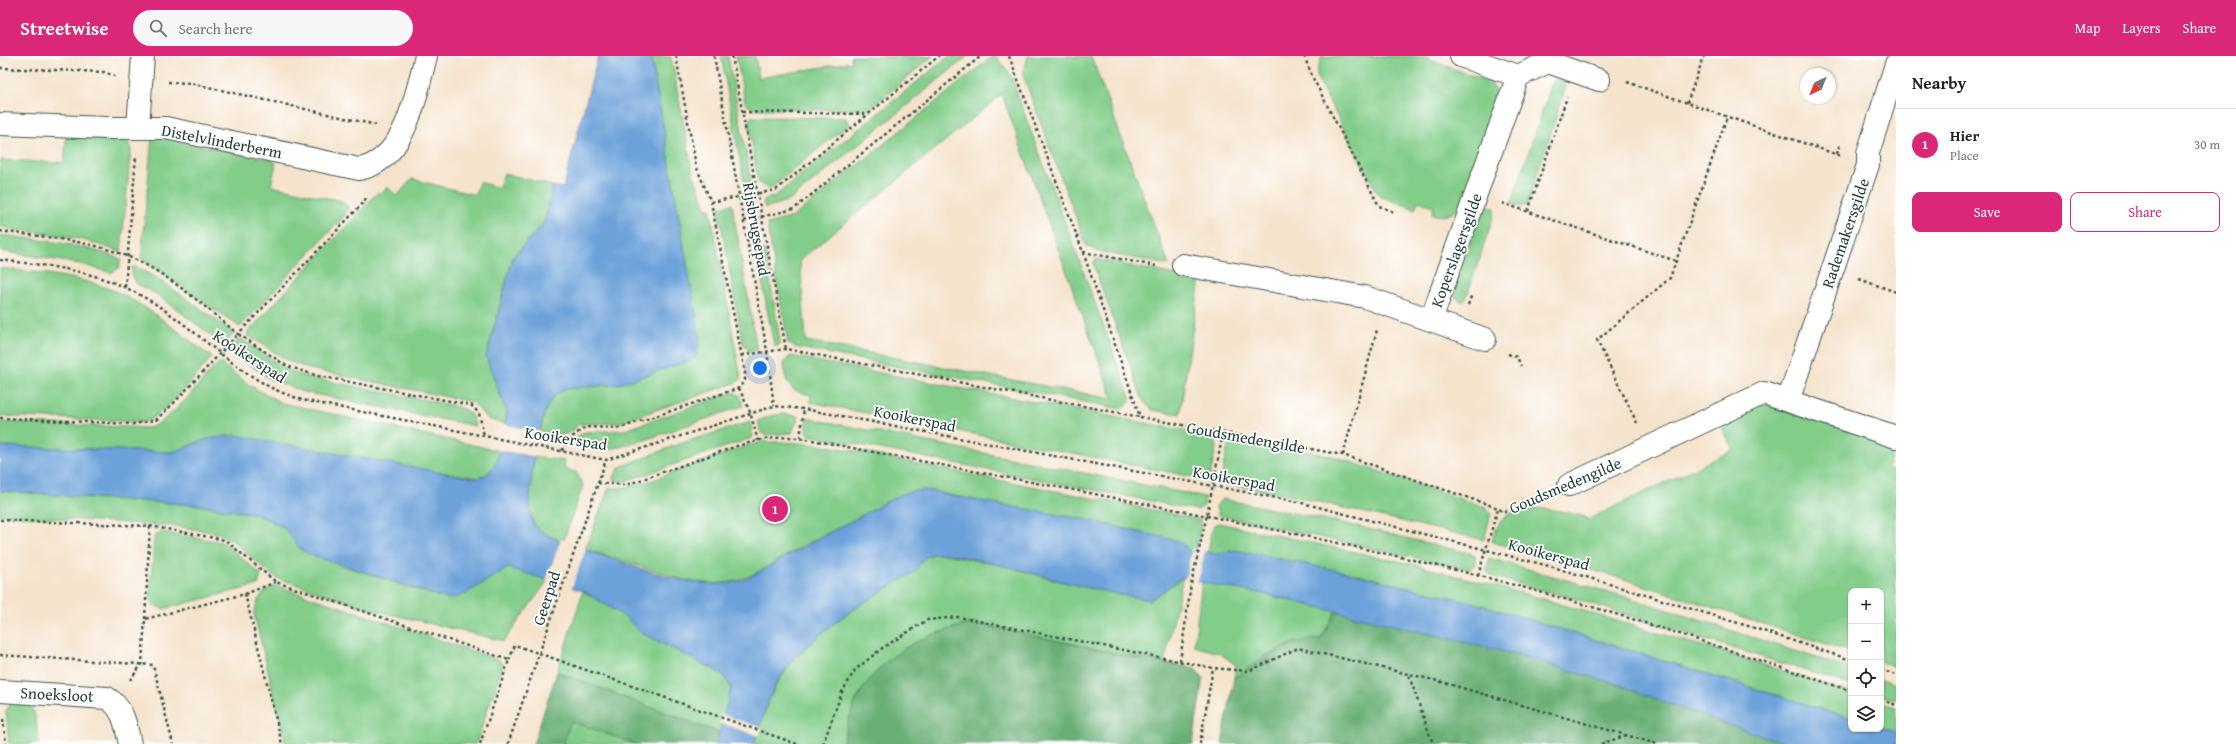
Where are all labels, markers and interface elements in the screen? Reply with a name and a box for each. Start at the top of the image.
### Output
search box [133,10,413,46]
text: Streetwise [20,14,109,42]
icon: search [147,17,169,39]
text: Search here [179,18,253,39]
text: Map [2075,18,2101,38]
text: Layers [2123,18,2161,38]
text: Share [2183,18,2216,38]
north arrow [1800,68,1836,104]
text: Nearby [1912,70,1966,95]
street label: Distelvlinderberm [160,118,284,164]
text: Hier [1950,125,1979,146]
text: 1 [1922,135,1928,154]
text: 30 m [2194,135,2220,154]
text: Place [1950,146,1979,165]
street label: Rademakersgilde [1815,175,1875,291]
street label: Rijsbrugsepad [737,180,777,278]
street label: Koperslagersgilde [1424,189,1488,311]
button: Save [1912,192,2062,232]
button: Share [2070,192,2220,232]
street label: Kooikerspad [209,323,292,389]
your location [750,358,770,378]
street label: Kooikerspad [872,398,959,438]
street label: Goudsmedengilde [1185,415,1307,459]
street label: Kooikerspad [523,420,609,456]
street label: Goudsmedengilde [1505,451,1625,519]
street label: Kooikerspad [1191,459,1278,497]
pin: 1 [762,494,788,524]
street label: Kooikerspad [1506,532,1593,576]
street label: Geerpad [526,567,566,628]
map controls [1848,588,1884,732]
button: + [1848,588,1884,624]
button: − [1848,624,1884,660]
button: locate [1848,660,1884,696]
street label: Snoeksloot [20,680,95,708]
button: layers [1848,696,1884,732]

